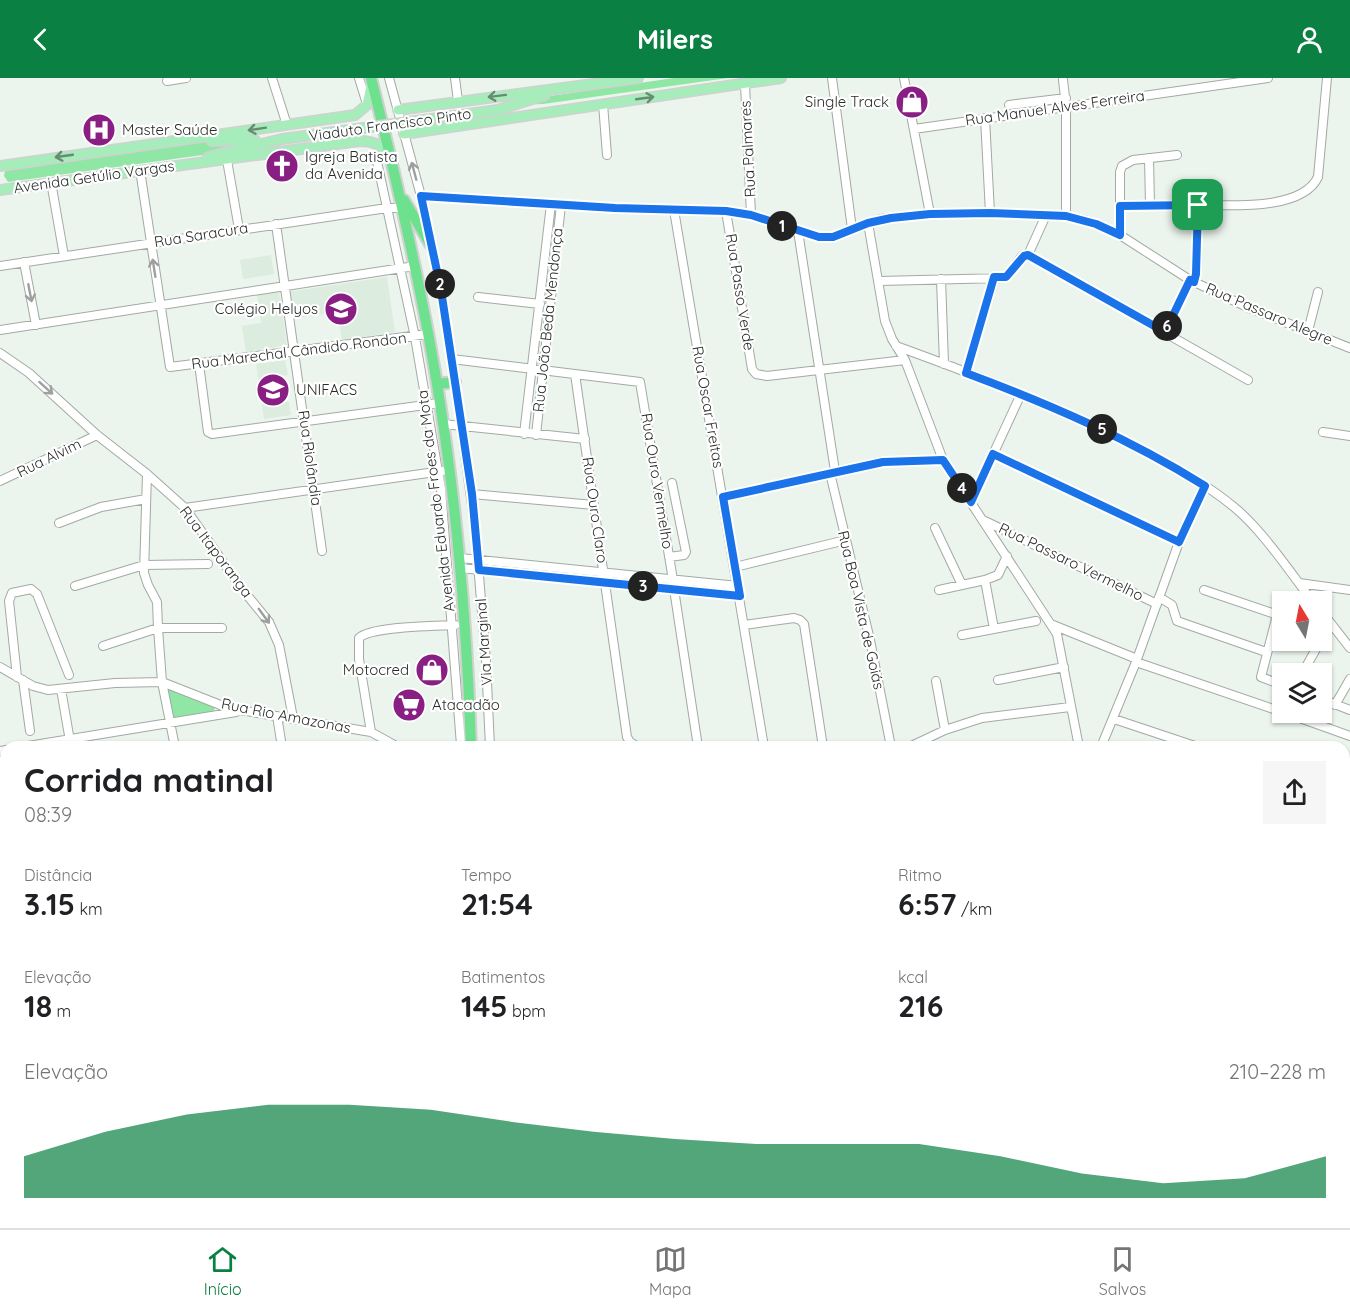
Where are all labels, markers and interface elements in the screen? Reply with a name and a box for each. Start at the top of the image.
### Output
text: Milers [637,22,713,56]
icon: back [24,23,57,56]
icon: person [1293,23,1326,56]
shop icon: Single Track [894,84,930,120]
street label: Rua Manuel Alves Ferreira [964,86,1146,130]
one-way arrow [487,91,507,102]
one-way arrow [634,92,654,103]
place label: Single Track [805,92,889,111]
street label: Rua Palmares [735,100,760,198]
street label: Viaduto Francisco Pinto [307,104,472,145]
hospital icon: Master Saúde [81,112,117,148]
place label: Master Saúde [122,120,217,139]
one-way arrow [248,124,267,135]
place label: Igreja Batista da Avenida [305,147,398,183]
church icon: Igreja Batista da Avenida [264,148,300,184]
one-way arrow [55,151,74,162]
street label: Avenida Getúlio Vargas [12,156,175,197]
one-way arrow [408,162,419,181]
pin [1172,179,1223,230]
icon: arrive [1181,188,1214,221]
pin: 1 [767,211,797,241]
text: 1 [779,216,785,236]
street label: Rua Saracura [153,218,249,251]
street label: Rua João Beda Mendonça [528,227,567,413]
street label: Rua Passo Verde [722,232,759,352]
one-way arrow [149,259,160,279]
pin: 2 [425,269,455,299]
text: 2 [435,274,445,294]
street label: Rua Passaro Alegre [1203,278,1336,349]
one-way arrow [25,283,36,303]
school or university icon: Colégio Helyos [323,291,359,327]
place label: Colégio Helyos [215,299,318,318]
pin: 6 [1152,311,1182,341]
text: 6 [1163,316,1171,336]
street label: Rua Marechal Cândido Rondon [190,328,408,373]
street label: Rua Oscar Freitas [688,344,729,469]
school or university icon: UNIFACS [255,372,291,408]
place label: UNIFACS [296,380,357,399]
one-way arrow [39,381,54,395]
street label: Avenida Eduardo Froes da Mota [412,389,459,613]
street label: Rua Riolândia [294,409,327,507]
street label: Rua Ouro Vermelho [637,412,678,550]
pin: 5 [1087,414,1117,444]
text: 5 [1097,419,1107,439]
street label: Rua Alvim [14,434,84,481]
street label: Rua Ouro Claro [579,456,612,564]
pin: 4 [947,473,977,503]
text: 4 [957,478,967,498]
street label: Rua Itaporanga [176,502,257,601]
street label: Rua Passaro Vermelho [996,518,1147,605]
street label: Rua Boa Vista de Goiás [834,529,889,691]
pin: 3 [628,571,658,601]
text: 3 [639,576,647,596]
north arrow [1272,591,1332,651]
map controls [1272,591,1332,723]
street label: Via Marginal [471,598,496,686]
one-way arrow [257,607,270,623]
shop icon: Motocred [414,652,450,688]
place label: Motocred [343,660,409,679]
button: layers [1272,663,1332,723]
supermarket icon: Atacadão [391,687,427,723]
street label: Rua Rio Amazonas [220,694,352,737]
place label: Atacadão [432,695,500,714]
text: Corrida matinal [24,759,274,800]
button: share [1263,761,1326,824]
text: 08:39 [24,802,72,827]
text: Distância [24,865,92,885]
text: Tempo [461,865,512,885]
text: Ritmo [898,865,942,885]
text: 3.15 [24,885,75,923]
text: 21:54 [461,885,533,923]
text: 6:57 [898,885,957,923]
text: km [75,899,103,919]
text: /km [957,899,992,919]
text: Elevação [24,967,91,987]
text: Batimentos [461,967,545,987]
text: kcal [898,967,928,987]
text: 18 [24,987,52,1025]
text: 145 [461,987,508,1025]
text: 216 [898,987,943,1025]
text: m [52,1001,71,1021]
text: bpm [508,1001,546,1021]
text: Elevação [24,1059,108,1084]
text: 210–228 m [1229,1059,1326,1084]
tab: Início [204,1243,242,1299]
tab: Mapa [649,1243,691,1299]
tab: Salvos [1099,1243,1146,1299]

